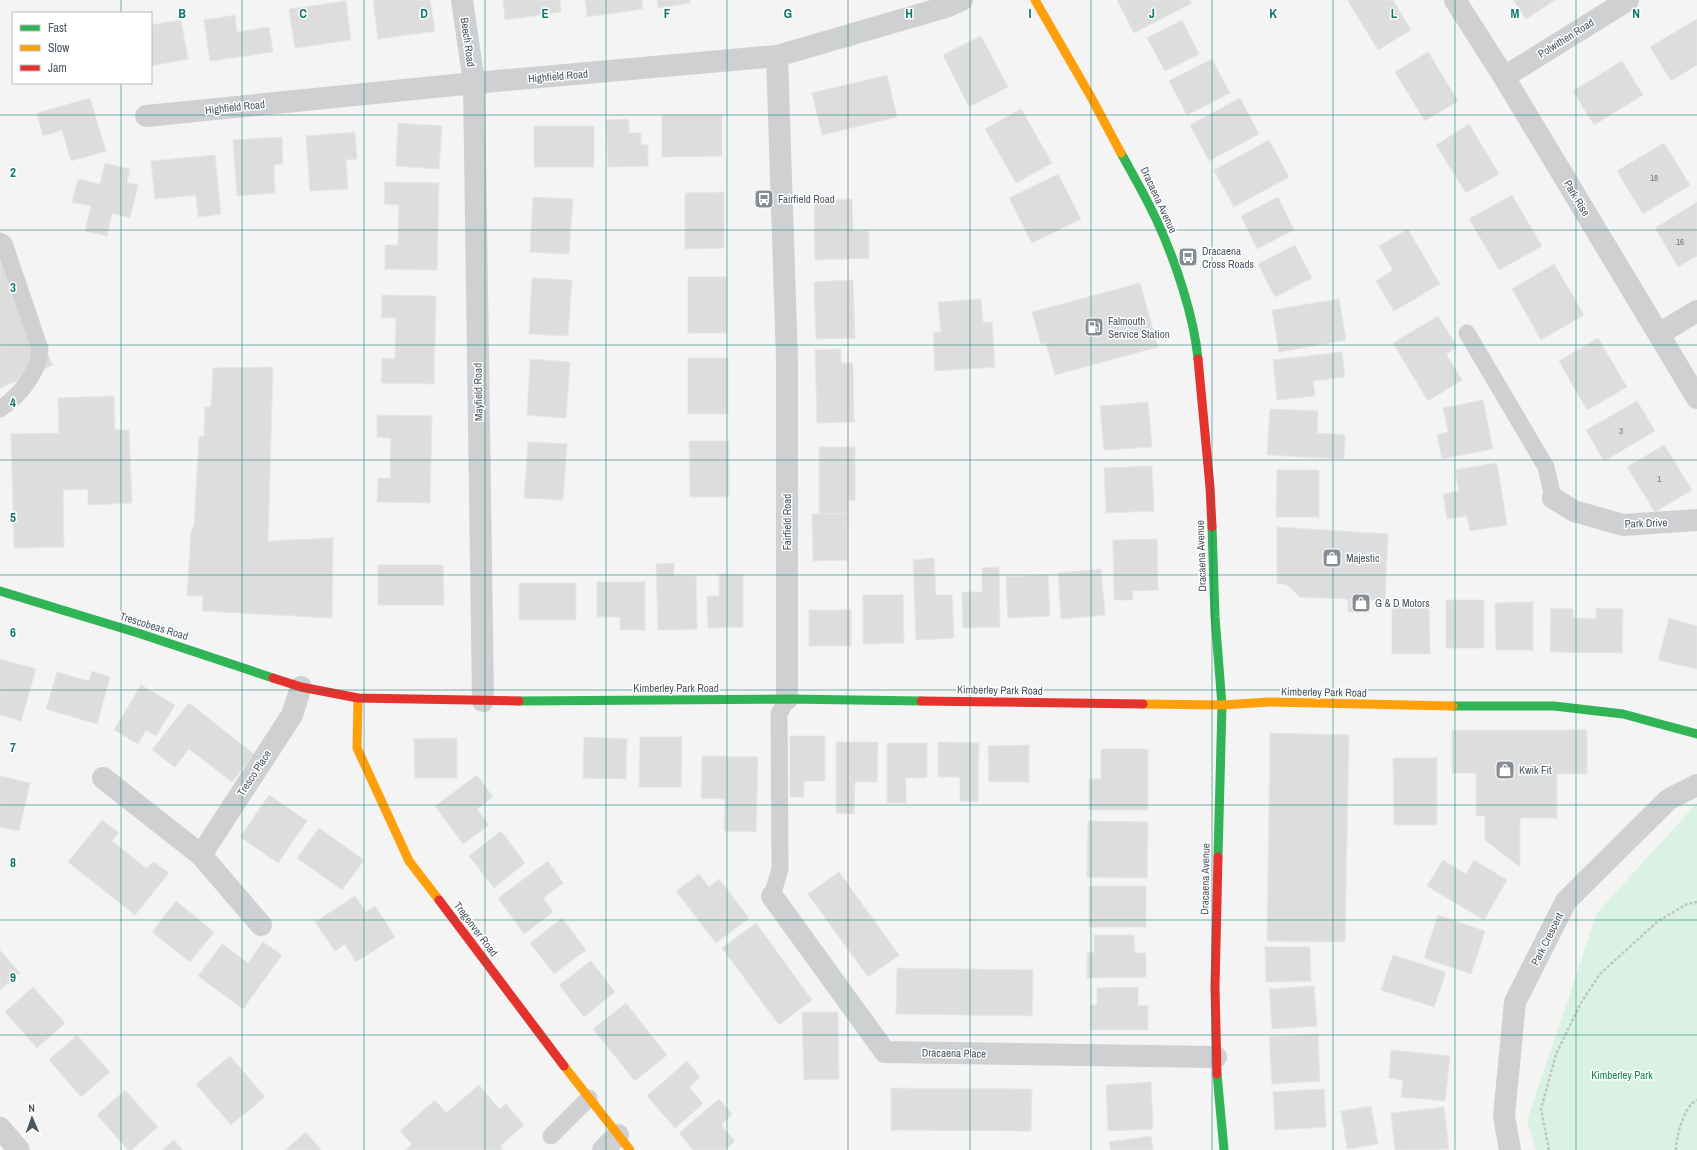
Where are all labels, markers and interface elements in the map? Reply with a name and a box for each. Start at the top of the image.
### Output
text: B [178,5,186,22]
text: C [299,5,307,22]
text: D [420,5,428,22]
text: E [541,5,549,22]
text: F [664,5,671,22]
text: G [784,5,792,22]
text: H [905,5,913,22]
text: I [1029,5,1032,22]
text: J [1149,5,1155,22]
text: K [1269,5,1277,22]
text: L [1391,5,1398,22]
text: M [1511,5,1520,22]
text: N [1632,5,1640,22]
legend [12,12,152,84]
street label: Polwithen Road [1535,15,1597,61]
street label: Beech Road [458,16,478,68]
text: Fast [48,20,67,36]
text: Slow [48,40,70,56]
text: Jam [48,60,67,76]
street label: Highfield Road [527,66,589,86]
street label: Highfield Road [204,97,266,117]
text: 2 [10,164,16,181]
street label: Dracaena Avenue [1138,165,1180,235]
house number: 18 [1650,172,1658,184]
street label: Park Rise [1561,177,1593,219]
bus stop icon: Fairfield Road [753,188,775,210]
place label: Fairfield Road [778,192,835,206]
house number: 16 [1676,236,1684,248]
place label: Dracaena Cross Roads [1202,244,1255,271]
bus stop icon: Dracaena Cross Roads [1177,246,1199,268]
text: 3 [10,279,16,296]
place label: Falmouth Service Station [1108,314,1170,341]
fuel station icon: Falmouth Service Station [1083,316,1105,338]
street label: Mayfield Road [470,363,486,421]
text: 4 [10,394,16,411]
house number: 3 [1619,425,1623,437]
house number: 1 [1657,473,1661,485]
street label: Fairfield Road [780,494,794,550]
text: 5 [10,509,16,526]
street label: Park Drive [1624,515,1668,531]
street label: Dracaena Avenue [1193,520,1209,592]
shop icon: Majestic [1321,547,1343,569]
place label: Majestic [1346,551,1380,565]
shop icon: G & D Motors [1350,592,1372,614]
place label: G & D Motors [1375,596,1430,610]
street label: Trescobeas Road [118,609,190,643]
text: 6 [10,624,16,641]
street label: Kimberley Park Road [633,681,719,695]
street label: Kimberley Park Road [957,682,1043,698]
street label: Kimberley Park Road [1281,684,1367,700]
text: 7 [10,739,16,756]
street label: Tresco Place [234,747,274,799]
shop icon: Kwik Fit [1494,759,1516,781]
place label: Kwik Fit [1519,763,1552,777]
street label: Dracaena Avenue [1197,843,1213,915]
text: 8 [10,854,16,871]
street label: Tregenver Road [451,899,501,959]
street label: Park Crescent [1528,910,1566,968]
text: 9 [10,969,16,986]
street label: Dracaena Place [922,1045,986,1061]
park label: Kimberley Park [1591,1068,1653,1082]
north arrow [12,1098,52,1138]
text: N [28,1101,35,1115]

